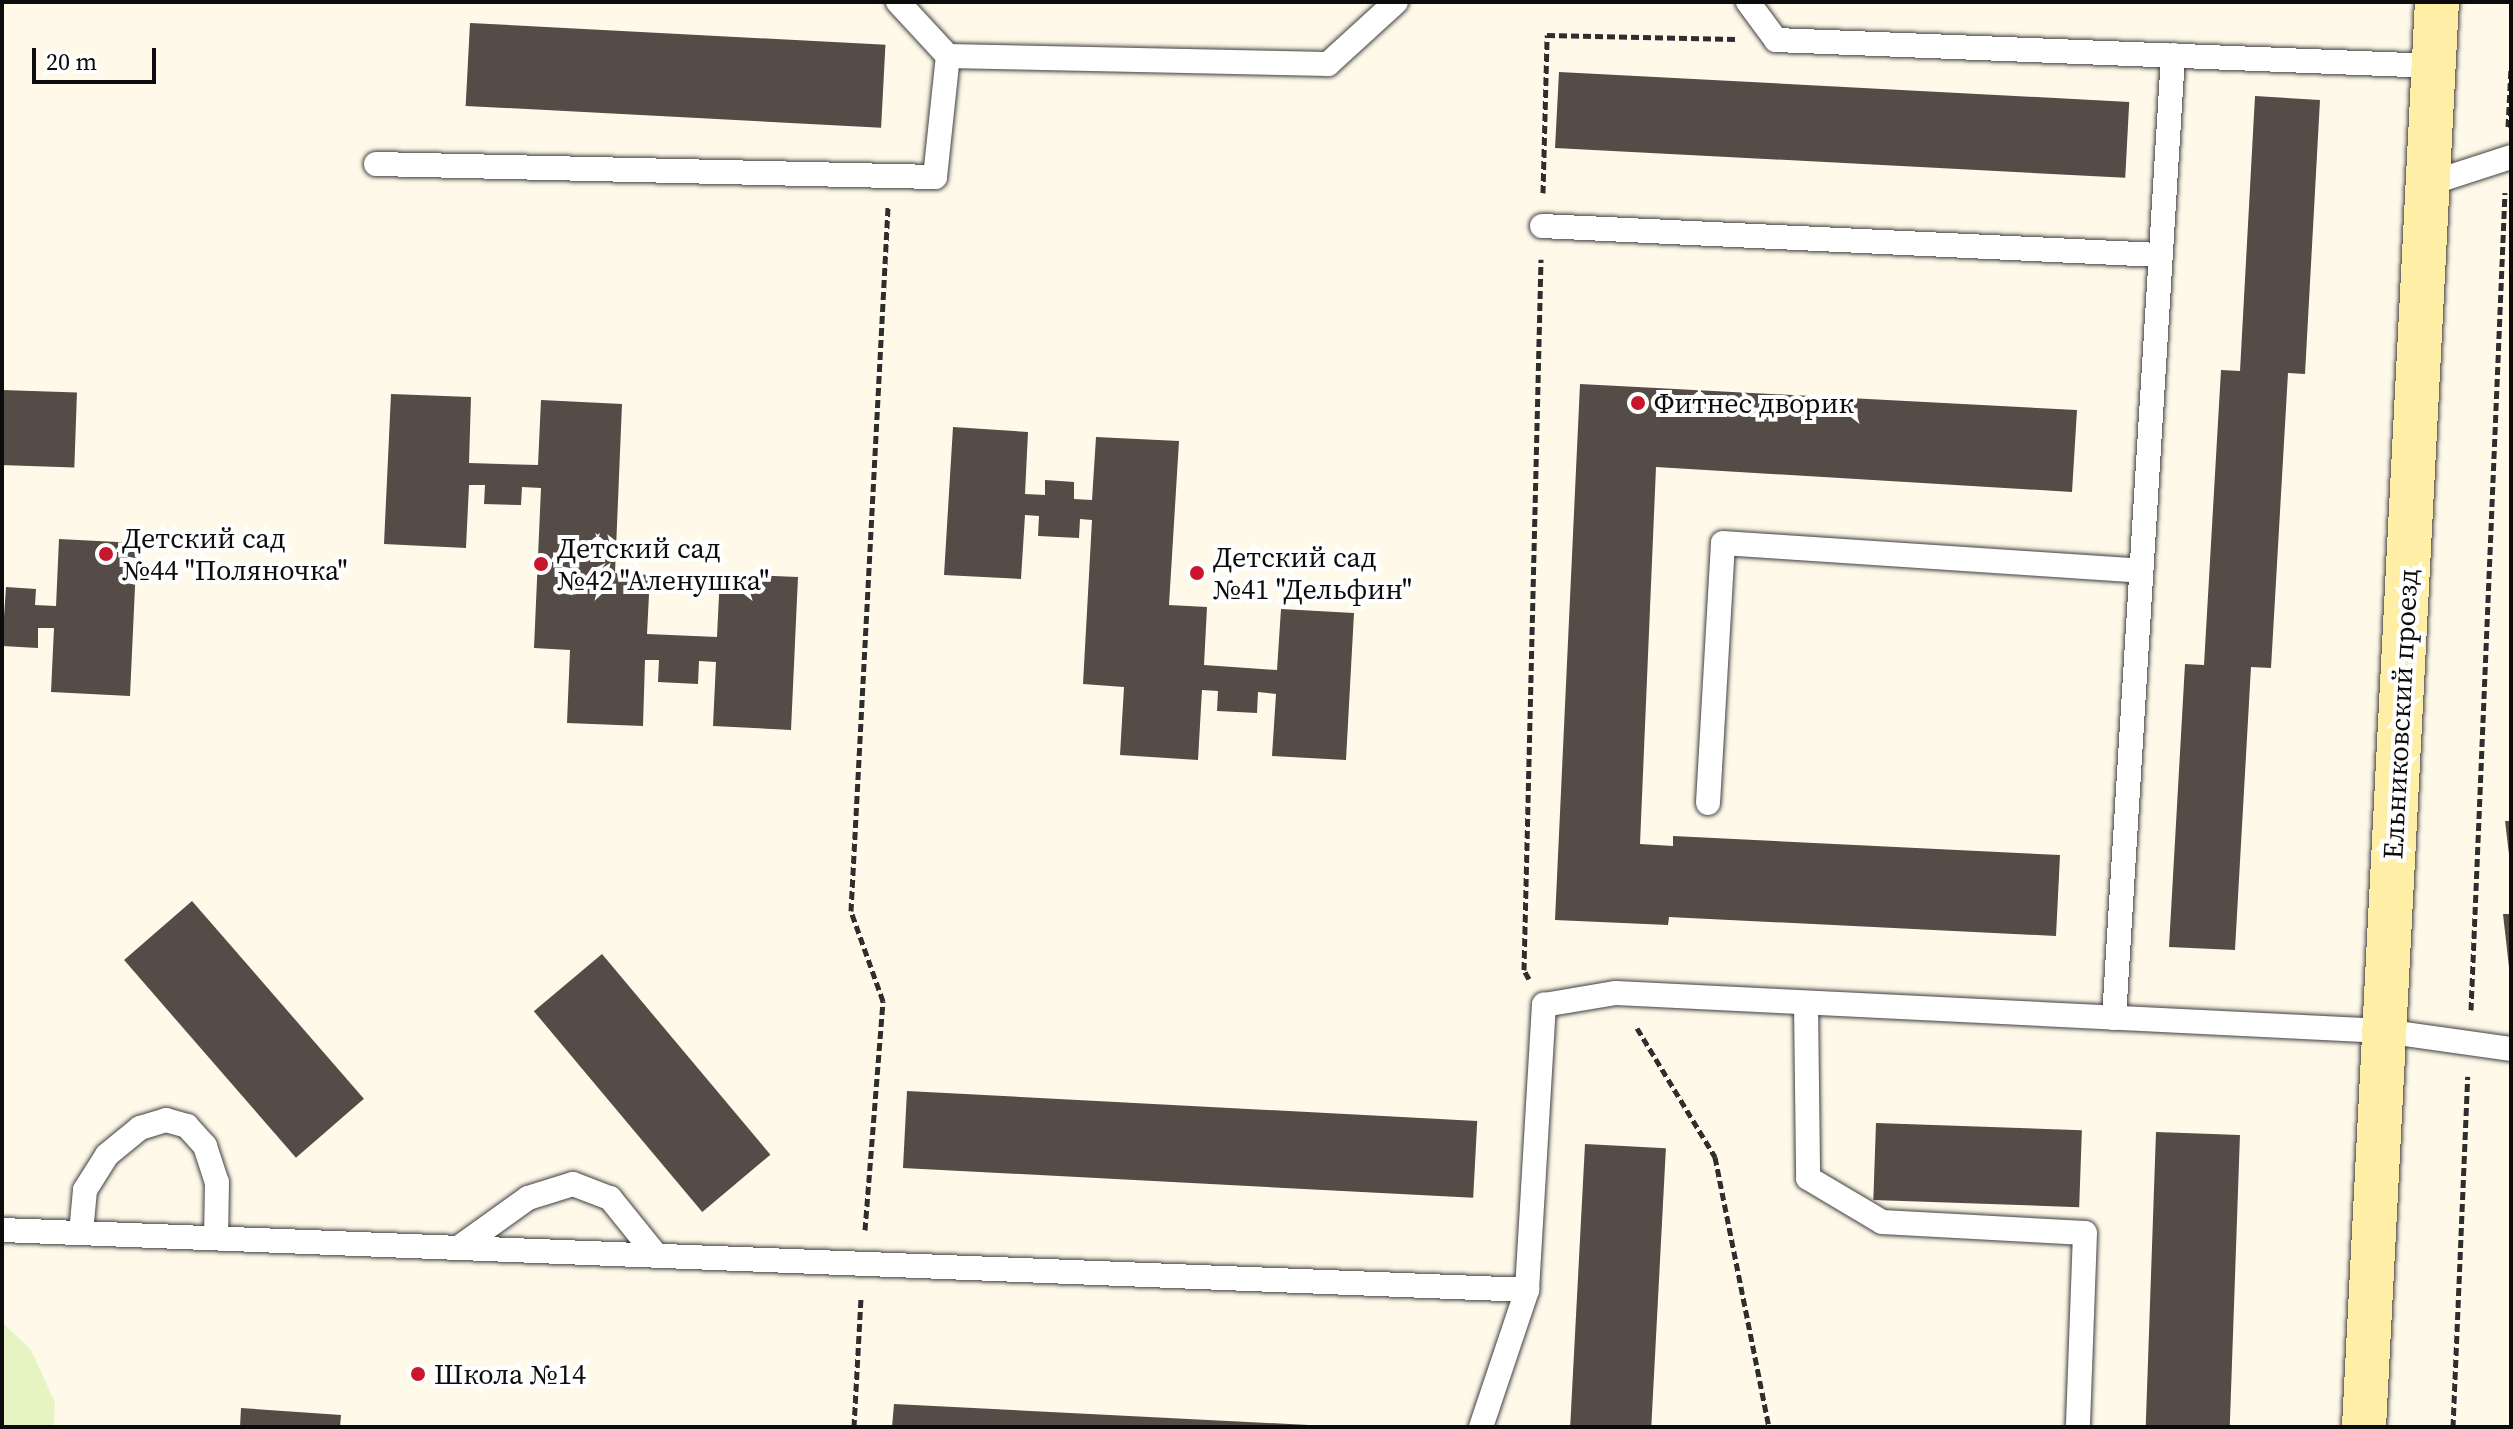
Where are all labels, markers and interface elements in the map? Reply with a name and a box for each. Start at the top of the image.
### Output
scale bar [36,32,160,82]
text: 20 m [46,45,97,78]
place label: Фитнес дворик [1654,386,1854,420]
marker: Фитнес дворик [1629,394,1647,412]
place label: Детский сад №44 "Поляночка" [122,521,347,587]
place label: Детский сад №42 "Аленушка" [557,531,769,597]
place label: Детский сад №41 "Дельфин" [1213,540,1412,606]
marker: Детский сад №44 "Поляночка" [97,545,115,563]
marker: Детский сад №42 "Аленушка" [532,555,550,573]
marker: Детский сад №41 "Дельфин" [1188,564,1206,582]
street label: Ельниковский проезд [2376,568,2424,860]
place label: Школа №14 [434,1357,586,1391]
marker: Школа №14 [409,1365,427,1383]

